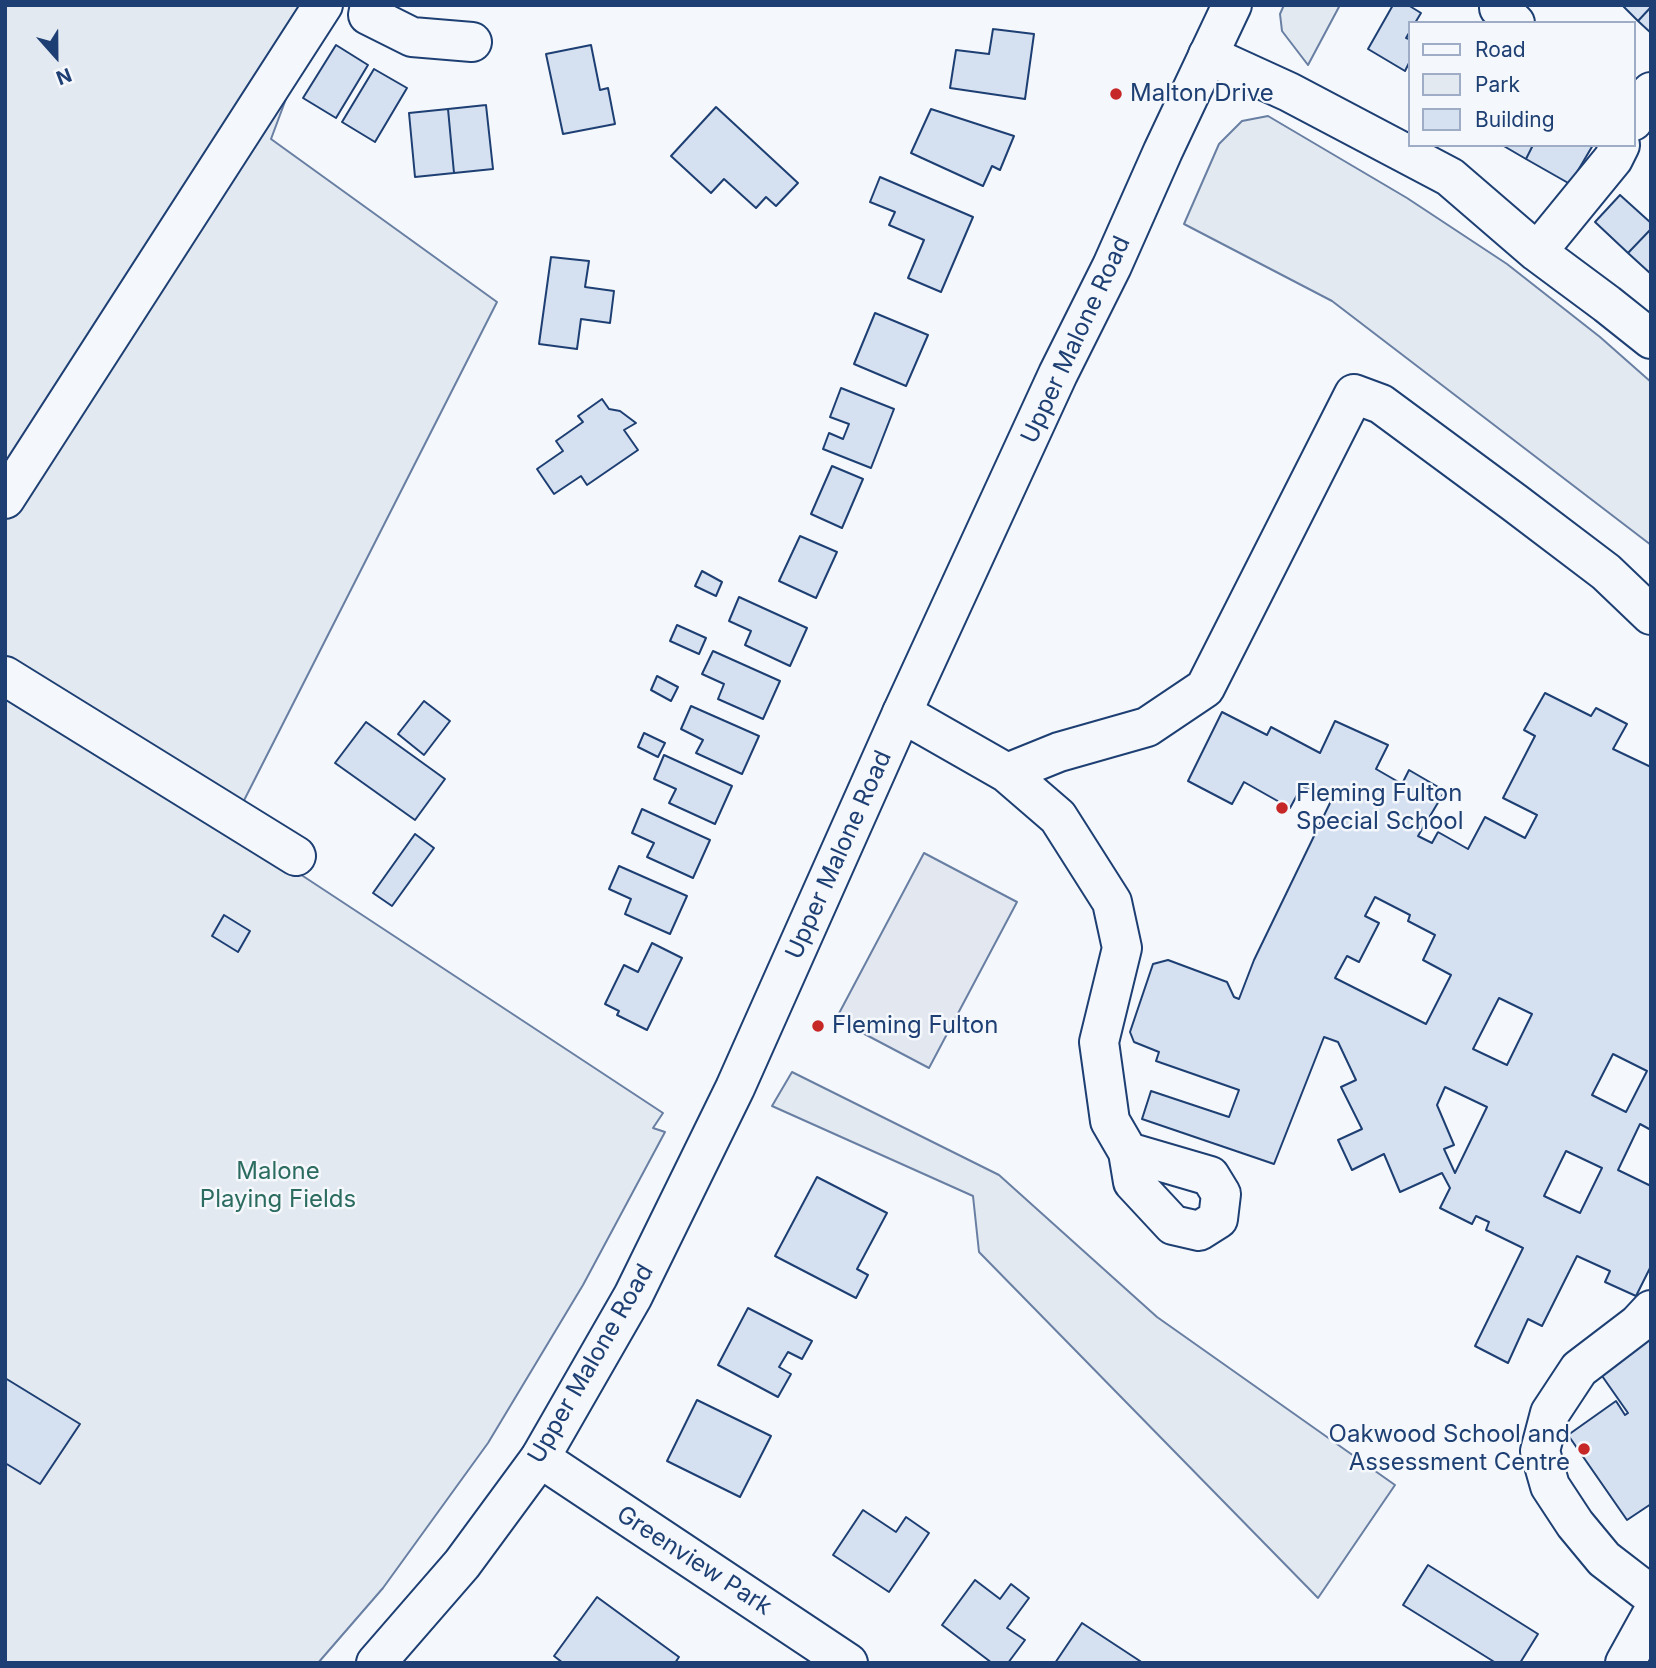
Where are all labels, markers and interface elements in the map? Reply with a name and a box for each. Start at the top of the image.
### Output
north arrow [21,21,91,91]
legend [1408,21,1635,147]
text: Road [1475,37,1526,62]
text: N [53,63,75,89]
text: Park [1475,72,1520,97]
place label: Malton Drive [1130,80,1274,108]
marker: Malton Drive [1108,86,1124,102]
text: Building [1475,107,1555,132]
street label: Upper Malone Road [1015,232,1137,448]
street label: Upper Malone Road [780,746,898,964]
place label: Fleming Fulton Special School [1296,780,1464,836]
marker: Fleming Fulton Special School [1274,800,1290,816]
place label: Fleming Fulton [832,1012,998,1040]
marker: Fleming Fulton [810,1018,826,1034]
park label: Malone Playing Fields [200,1158,356,1214]
street label: Upper Malone Road [522,1259,660,1469]
place label: Oakwood School and Assessment Centre [1329,1421,1570,1477]
marker: Oakwood School and Assessment Centre [1576,1441,1592,1457]
street label: Greenview Park [611,1500,777,1622]

